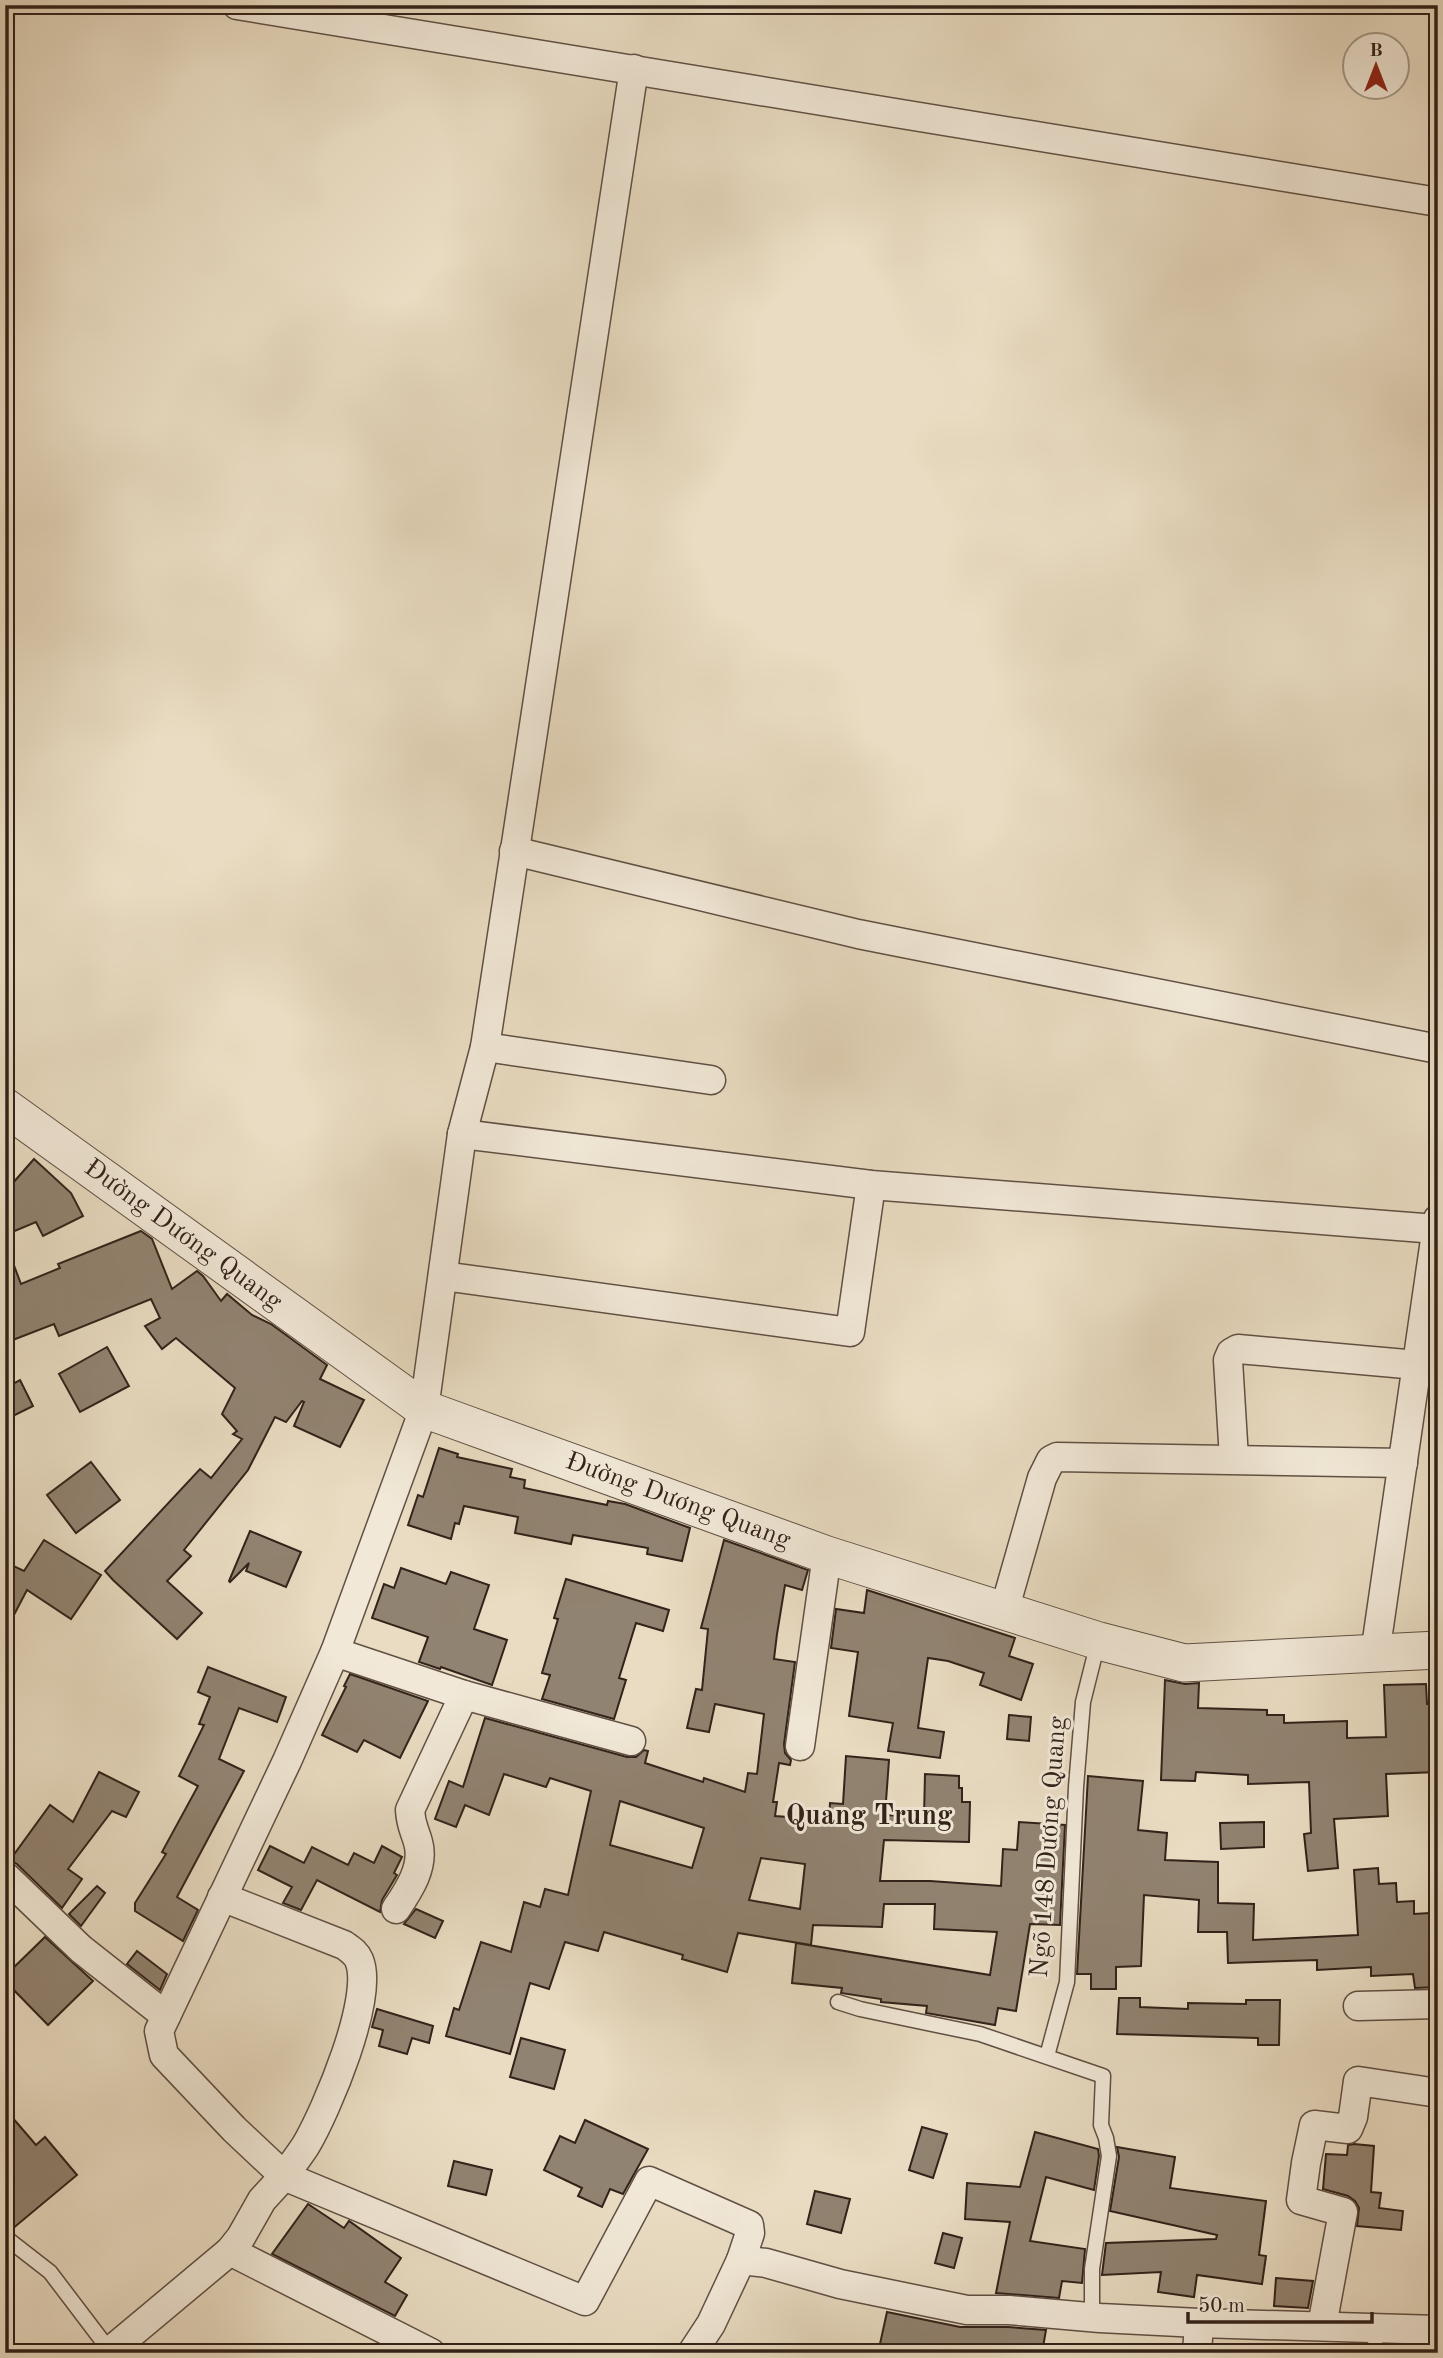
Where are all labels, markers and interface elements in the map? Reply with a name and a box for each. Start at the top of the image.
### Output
north arrow [1342,32,1412,102]
text: B [1369,42,1383,61]
street label: Đường Dương Quang [79,1155,287,1315]
street label: Đường Dương Quang [562,1448,794,1554]
street label: Ngõ 148 Dương Quang [1027,1715,1071,1979]
district label: Quang Trung [785,1803,953,1831]
scale bar [1188,2281,1371,2325]
text: 50 m [1198,2296,1245,2317]

